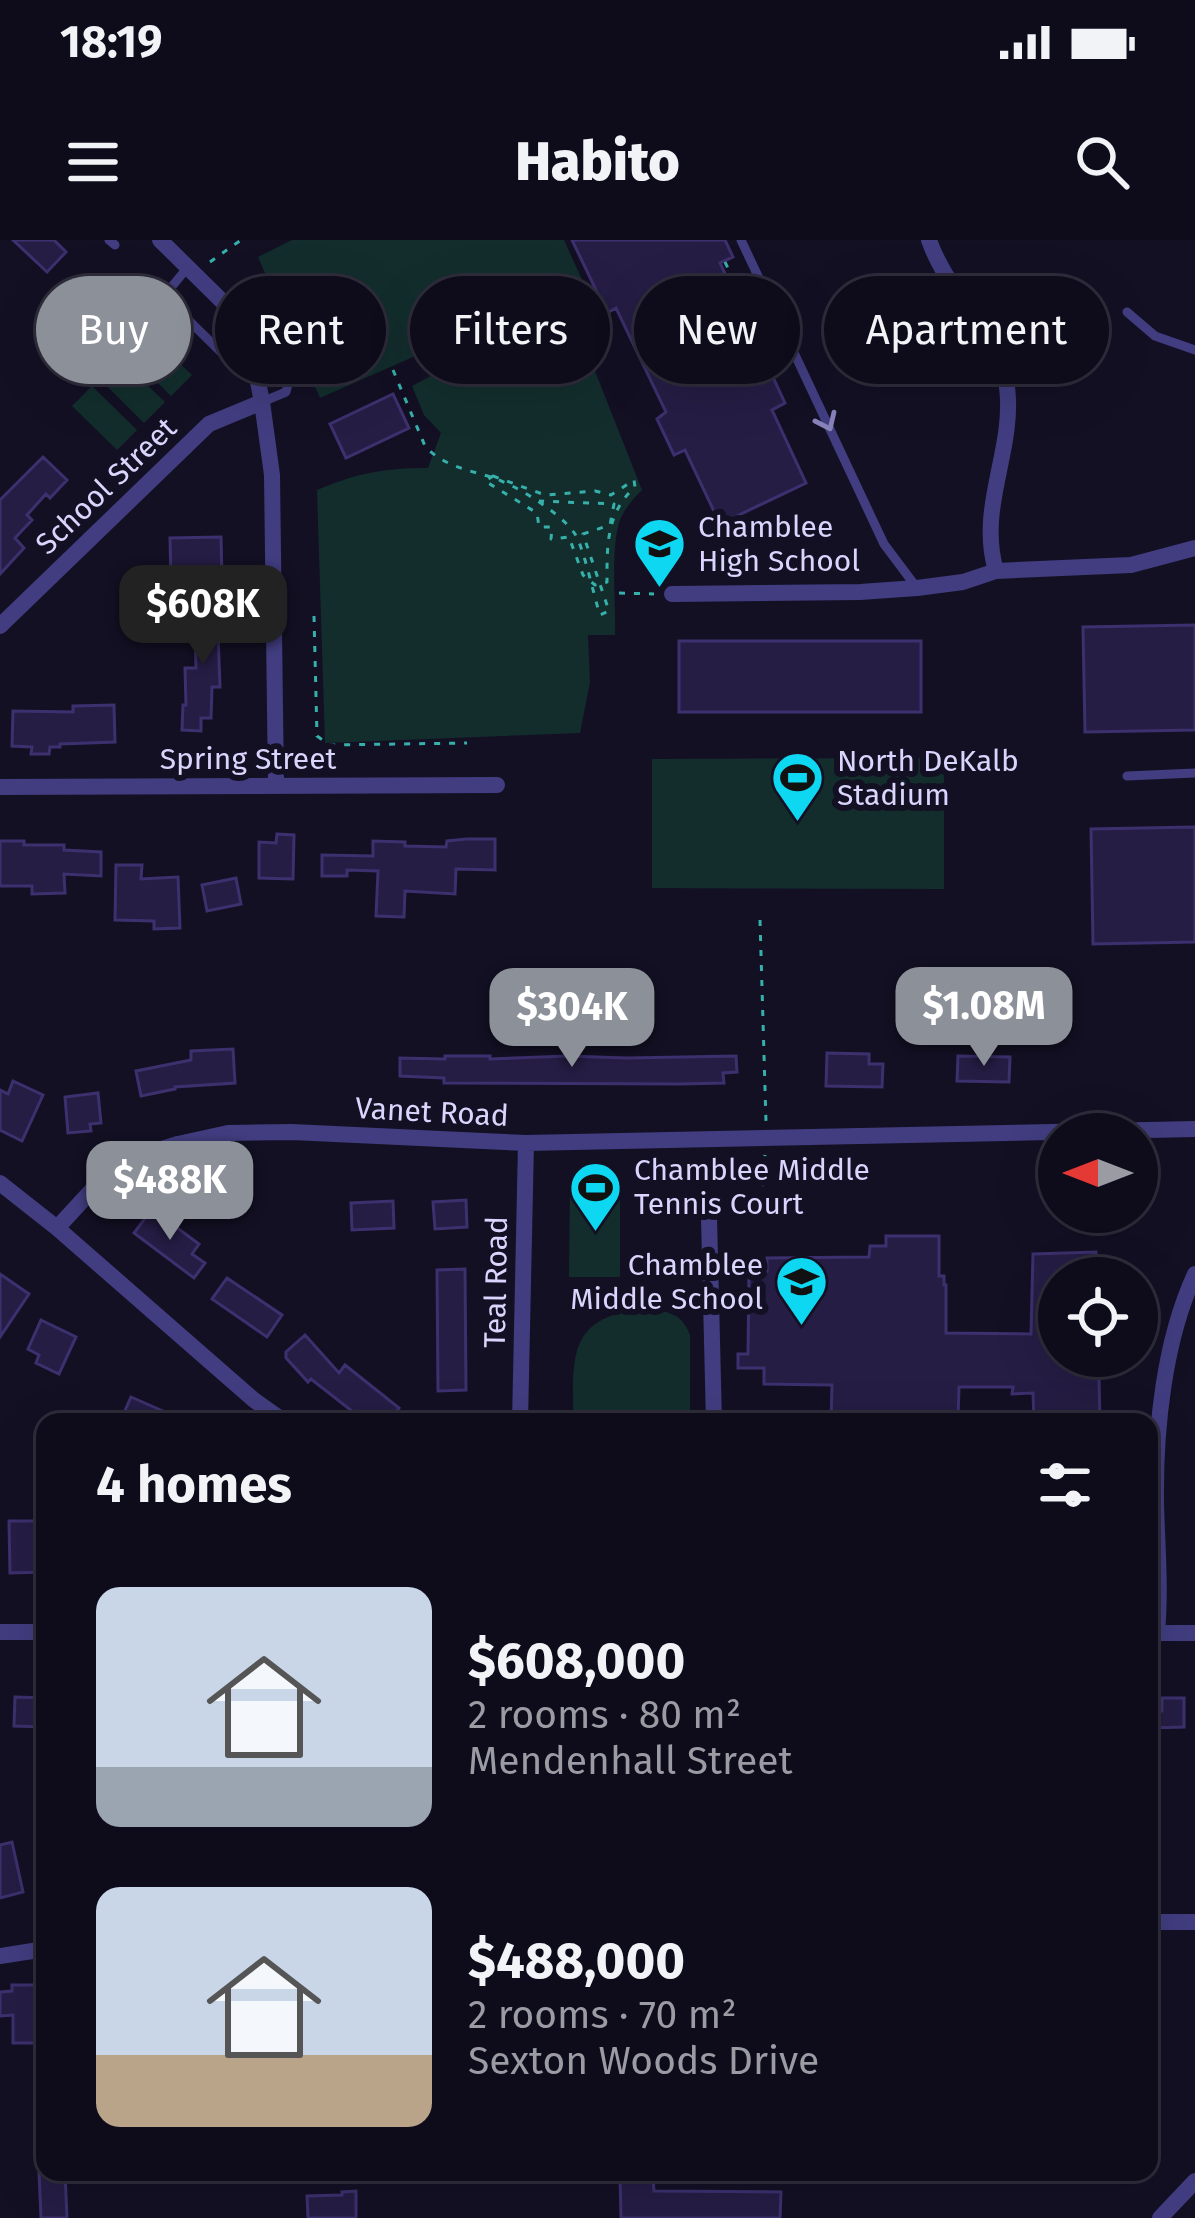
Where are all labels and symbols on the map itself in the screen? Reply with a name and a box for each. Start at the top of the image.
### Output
street label: School Street [28,410,184,562]
one-way arrow [813,410,836,431]
place label: Chamblee High School [698,509,860,579]
school or university icon: Chamblee High School [631,516,687,590]
pin: $608K [119,565,287,667]
street label: Spring Street [160,741,337,777]
place label: North DeKalb Stadium [837,743,1019,813]
sports icon: North DeKalb Stadium [770,750,826,824]
pin: $1.08M [886,967,1082,1069]
pin: $304K [488,968,656,1070]
street label: Vanet Road [354,1090,510,1134]
north arrow [1038,1113,1158,1233]
pin: $488K [86,1141,254,1243]
place label: Chamblee Middle Tennis Court [634,1152,870,1222]
sports icon: Chamblee Middle Tennis Court [567,1159,623,1233]
street label: Teal Road [477,1216,515,1348]
place label: Chamblee Middle School [570,1247,763,1317]
school or university icon: Chamblee Middle School [774,1254,830,1328]

